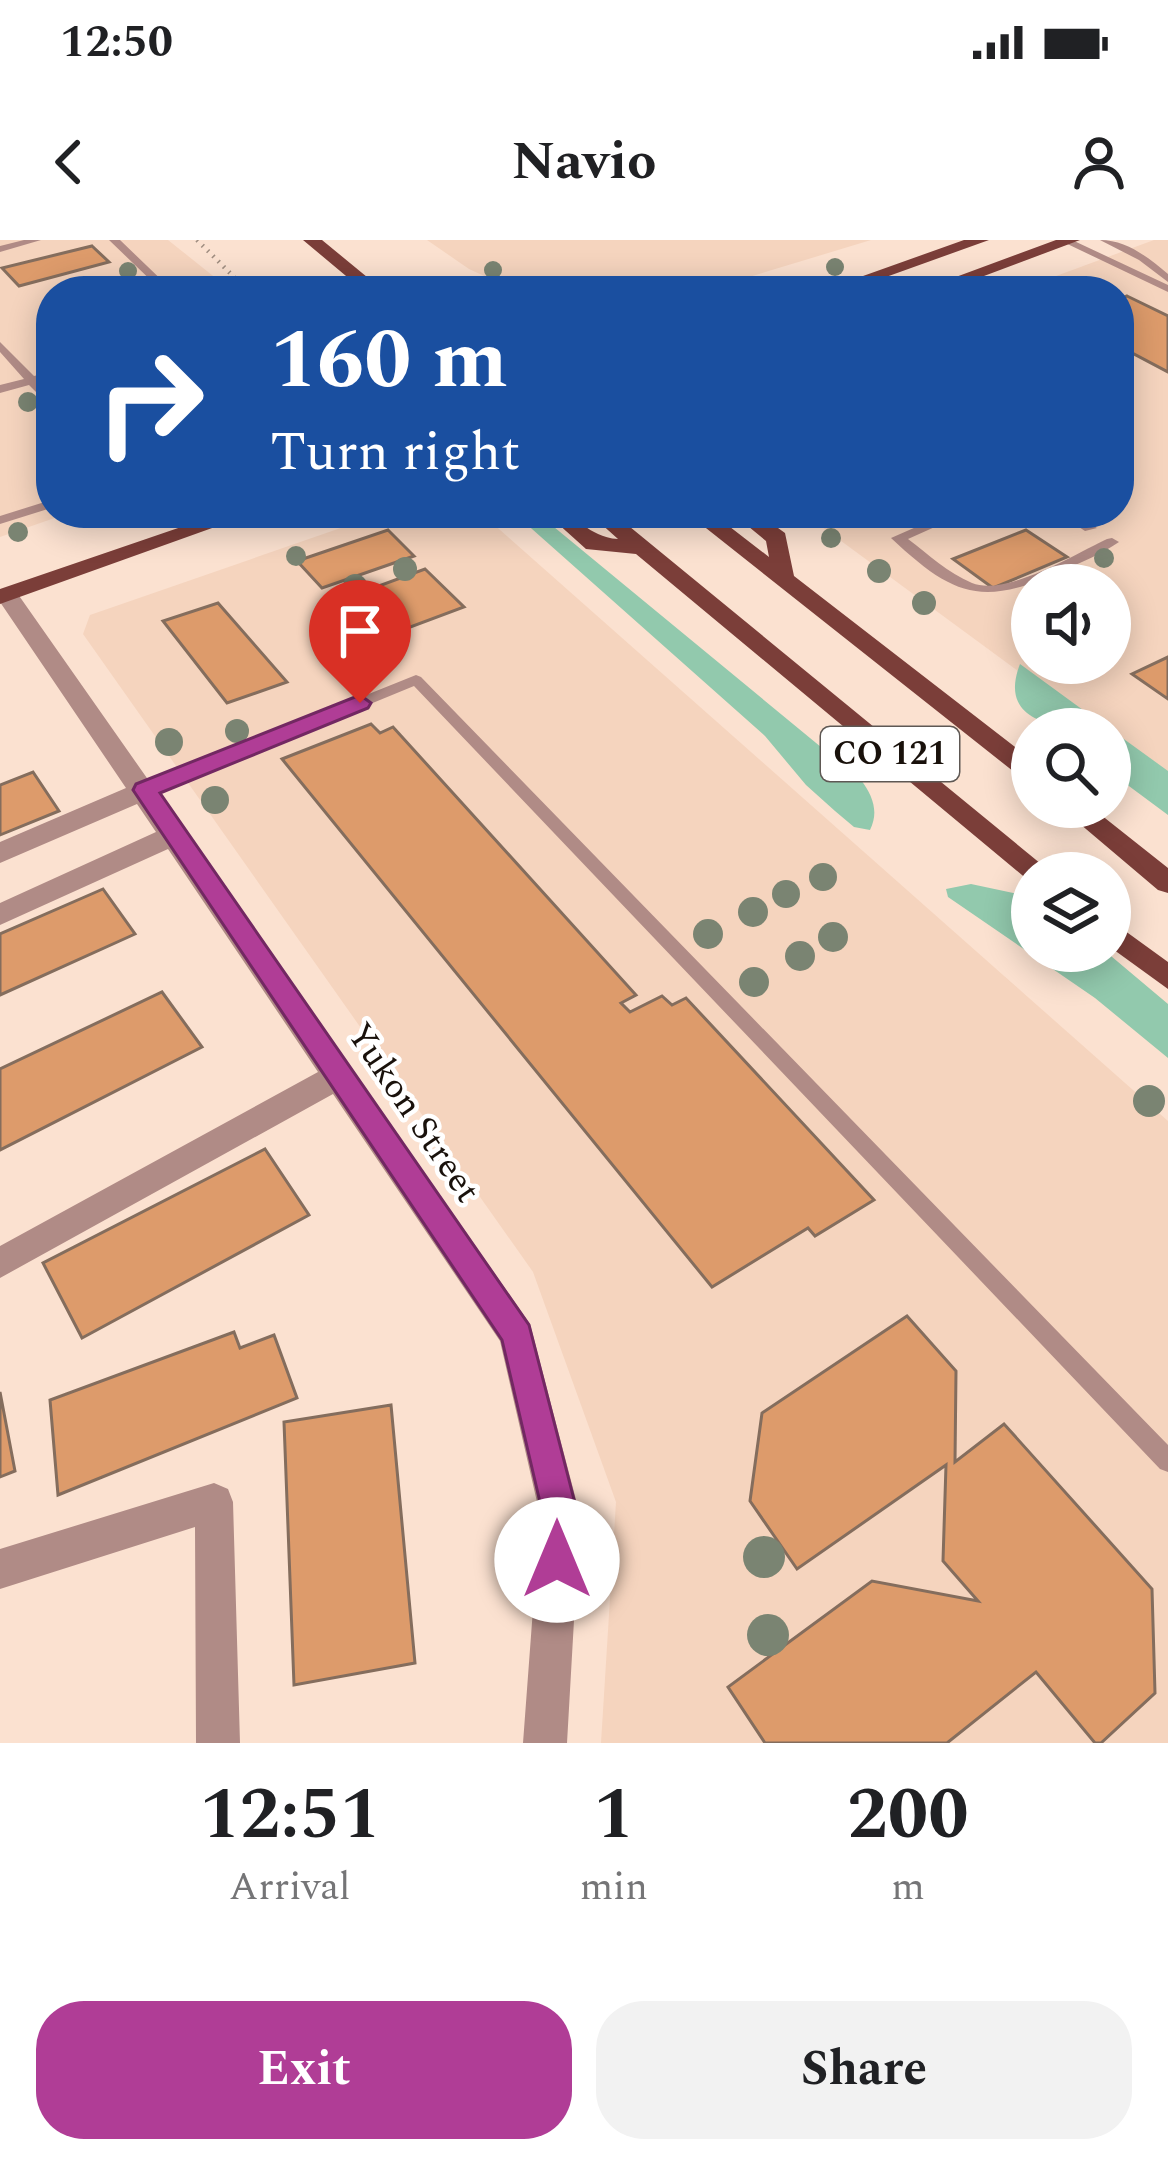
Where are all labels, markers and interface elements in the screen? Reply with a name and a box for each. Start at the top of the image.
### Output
text: 12:50 [60,8,173,77]
text: Navio [511,121,657,203]
icon: back [36,129,102,195]
icon: person [1066,129,1132,195]
text: 160 m [270,297,508,425]
icon: right [72,324,228,480]
text: Turn right [270,412,520,494]
map controls [1011,564,1131,972]
button: sound [1011,564,1131,684]
pin [309,580,411,703]
icon: arrive [327,598,393,664]
button: search [1011,708,1131,828]
road number: CO 121 [821,727,959,781]
button: layers [1011,852,1131,972]
street label: Yukon Street [332,1012,494,1214]
position arrow [494,1497,620,1623]
text: 12:51 [199,1761,380,1870]
text: 1 [594,1761,634,1870]
text: 200 [847,1761,969,1870]
text: Arrival [229,1858,351,1917]
text: min [580,1858,648,1917]
text: m [891,1858,925,1917]
button: Exit [36,2001,572,2139]
button: Share [596,2001,1132,2139]

